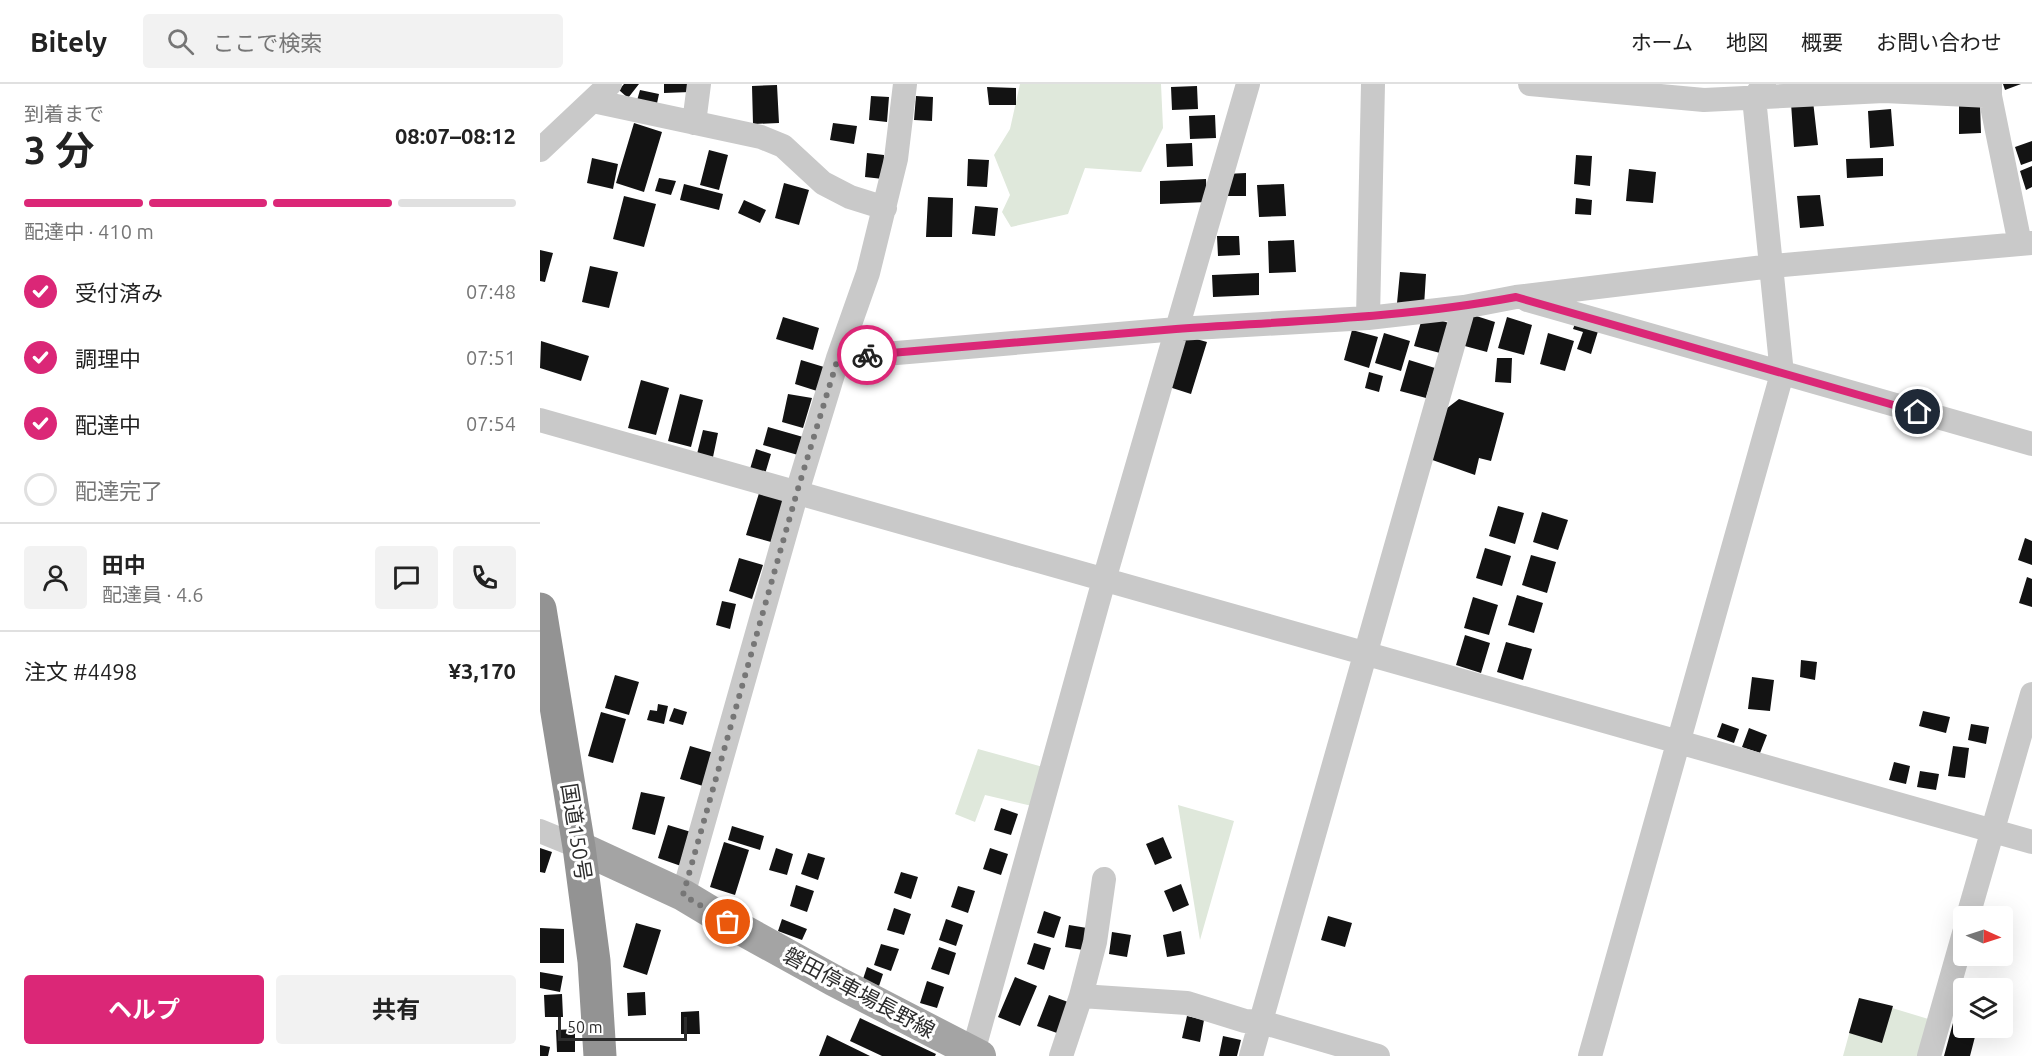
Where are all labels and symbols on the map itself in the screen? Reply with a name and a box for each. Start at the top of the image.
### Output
courier [837,325,897,385]
pin [1892,386,1943,437]
street label: 国道150号 [557,781,597,882]
pin [702,896,753,947]
north arrow [1953,906,2013,966]
street label: 磐田停車場長野線 [780,942,939,1042]
scale bar [558,1014,687,1042]

